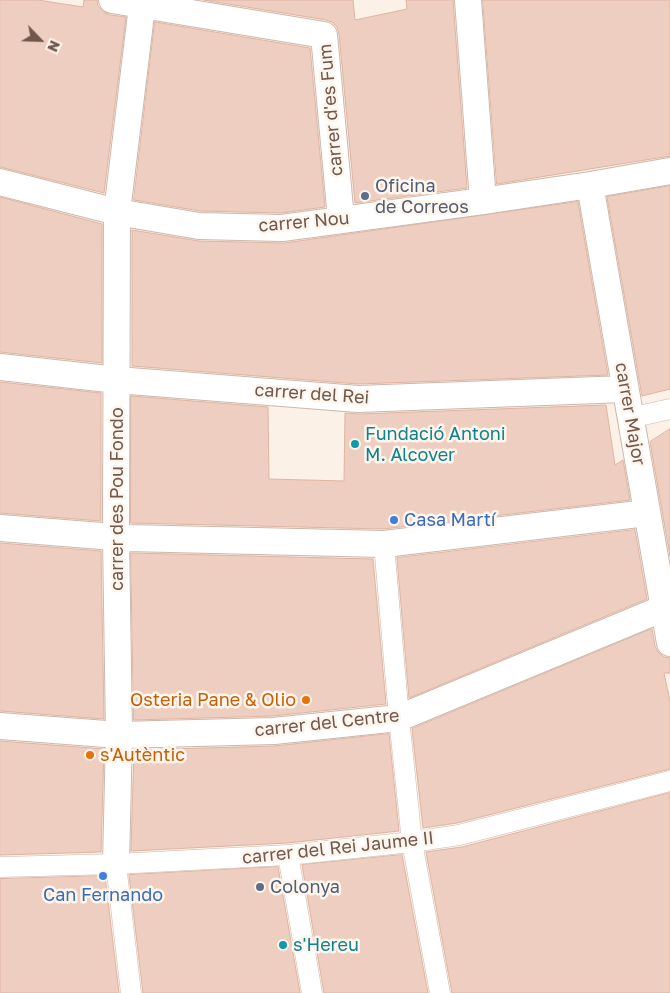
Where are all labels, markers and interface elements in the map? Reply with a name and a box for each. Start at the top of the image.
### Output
north arrow [15,15,65,65]
text: N [44,38,64,55]
street label: carrer d'es Fum [314,43,348,177]
place label: Oficina de Correos [375,175,469,218]
marker: Oficina de Correos [359,190,371,202]
street label: carrer Nou [258,207,350,237]
street label: carrer Major [610,361,650,467]
street label: carrer del Rei [254,379,370,409]
street label: carrer des Pou Fondo [106,407,128,591]
place label: Fundació Antoni M. Alcover [365,423,506,466]
marker: Fundació Antoni M. Alcover [349,438,361,450]
place label: Casa Martí [404,509,496,531]
marker: Casa Martí [388,514,400,526]
place label: Osteria Pane & Olio [130,689,296,711]
marker: Osteria Pane & Olio [300,694,312,706]
street label: carrer del Centre [253,705,401,741]
place label: s'Autèntic [100,744,185,766]
marker: s'Autèntic [84,749,96,761]
street label: carrer del Rei Jaume II [241,827,435,869]
marker: Can Fernando [97,870,109,882]
place label: Colonya [270,876,340,898]
marker: Colonya [254,881,266,893]
place label: Can Fernando [43,884,163,906]
place label: s'Hereu [293,934,359,956]
marker: s'Hereu [277,939,289,951]

